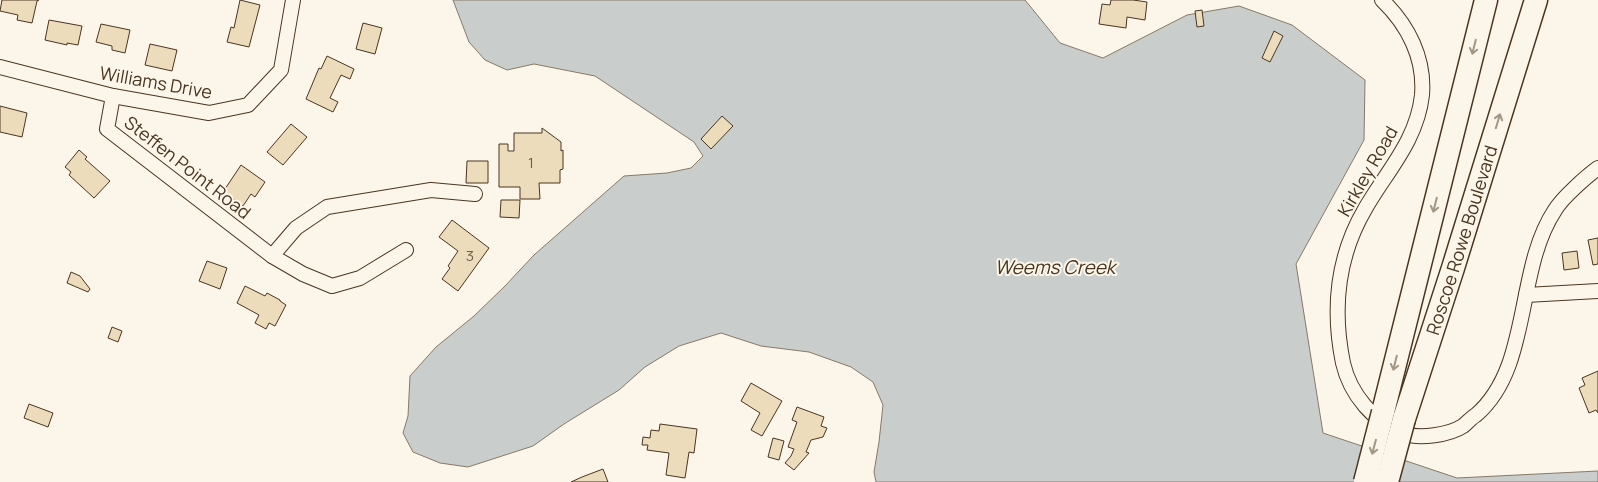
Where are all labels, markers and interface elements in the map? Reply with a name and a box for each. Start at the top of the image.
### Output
one-way arrow [1469,39,1478,55]
street label: Williams Drive [98,60,214,104]
street label: Steffen Point Road [120,110,256,224]
one-way arrow [1494,114,1504,130]
street label: Kirkley Road [1331,121,1403,221]
street label: Roscoe Rowe Boulevard [1420,142,1502,338]
house number: 1 [528,152,534,173]
one-way arrow [1429,196,1439,212]
house number: 3 [466,245,474,266]
water label: Weems Creek [995,254,1118,280]
one-way arrow [1390,354,1399,370]
one-way arrow [1369,439,1378,455]

